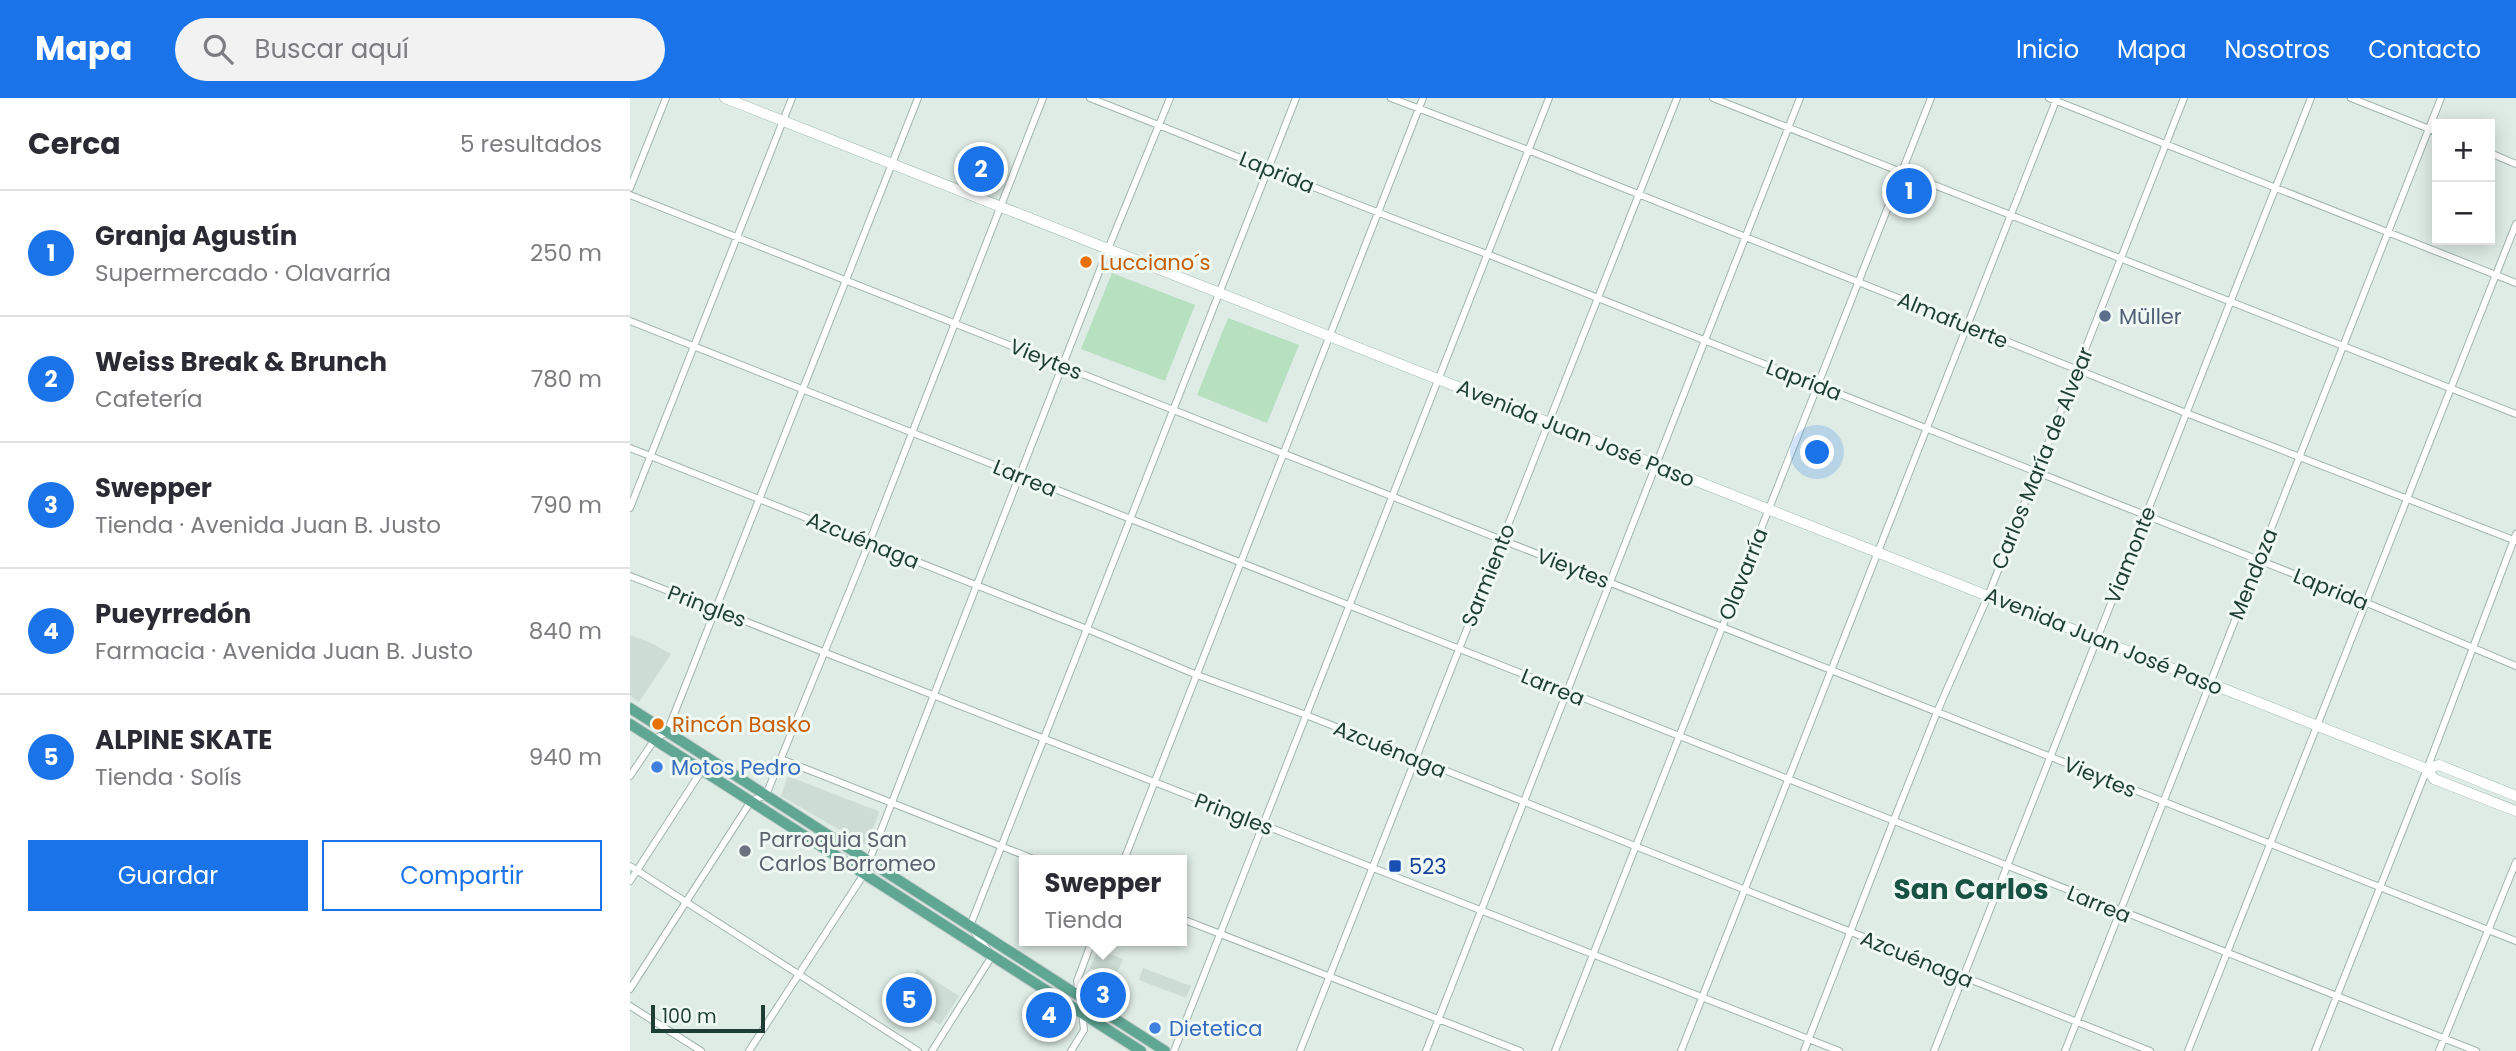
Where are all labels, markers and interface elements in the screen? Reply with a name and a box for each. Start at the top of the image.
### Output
search box [175,18,665,81]
text: Mapa [35,25,133,72]
icon: search [199,30,237,68]
text: Buscar aquí [255,31,409,67]
text: Inicio [2016,33,2079,66]
text: Mapa [2117,33,2186,66]
text: Nosotros [2224,33,2330,66]
text: Contacto [2368,33,2481,66]
map controls [2432,119,2495,245]
button: + [2432,119,2495,182]
text: Cerca [28,122,121,165]
text: 5 resultados [460,128,602,160]
pin: 2 [958,143,1004,195]
street label: Laprida [1235,144,1319,200]
pin: 1 [1886,165,1932,217]
button: − [2432,182,2495,245]
text: Granja Agustín [95,218,297,254]
text: 1 [47,237,55,269]
text: 250 m [530,237,602,269]
place label: Lucciano´s [1100,248,1210,277]
marker: Lucciano´s [1078,254,1094,270]
text: Supermercado · Olavarría [95,257,391,289]
street label: Almafuerte [1893,285,2013,355]
place label: Müller [2119,302,2182,331]
marker: Müller [2097,308,2113,324]
street label: Vieytes [1005,331,1087,387]
street label: Carlos María de Alvear [1984,342,2100,574]
text: Weiss Break & Brunch [95,344,387,380]
street label: Laprida [1762,352,1846,408]
text: 2 [44,363,58,395]
text: 780 m [531,363,602,395]
street label: Avenida Juan José Paso [1453,372,1699,494]
text: Cafetería [95,383,203,415]
your location [1800,435,1834,469]
street label: Larrea [989,452,1061,504]
text: Swepper [95,470,212,506]
text: 3 [44,489,58,521]
text: 790 m [531,489,602,521]
street label: Viamonte [2097,502,2163,608]
street label: Azcuénaga [802,504,924,576]
text: Tienda · Avenida Juan B. Justo [95,509,441,541]
street label: Sarmiento [1454,519,1522,631]
street label: Olavarría [1711,524,1775,624]
street label: Mendoza [2222,524,2284,624]
street label: Vieytes [1532,541,1614,595]
street label: Laprida [2289,561,2373,617]
street label: Pringles [664,578,750,634]
street label: Avenida Juan José Paso [1981,580,2227,702]
text: Pueyrredón [95,596,251,632]
text: 4 [43,615,59,647]
text: 840 m [529,615,602,647]
text: Farmacia · Avenida Juan B. Justo [95,635,473,667]
street label: Larrea [1517,661,1589,713]
place label: Rincón Basko [672,710,811,739]
street label: Azcuénaga [1329,713,1451,785]
marker: Rincón Basko [650,716,666,732]
text: ALPINE SKATE [95,722,272,758]
text: 5 [44,741,58,773]
text: 940 m [529,741,602,773]
street label: Vieytes [2059,749,2141,805]
place label: Motos Pedro [671,753,801,782]
marker: Motos Pedro [649,759,665,775]
text: Tienda · Solís [95,761,242,793]
street label: Pringles [1191,786,1277,842]
place label: Parroquia San Carlos Borromeo [759,825,936,878]
button: Guardar [28,840,308,911]
button: Compartir [322,840,602,911]
marker: Parroquia San Carlos Borromeo [737,843,753,859]
place label: 523 [1409,852,1447,881]
popup [1019,855,1187,946]
marker: 523 [1387,858,1403,874]
text: Swepper [1045,865,1161,901]
district label: San Carlos [1893,870,2049,909]
street label: Larrea [2063,878,2135,930]
text: Tienda [1045,904,1123,936]
street label: Azcuénaga [1856,923,1978,995]
pin: 3 [1080,969,1126,1021]
pin: 5 [886,974,932,1026]
pin: 4 [1026,989,1072,1041]
scale bar [651,1002,765,1034]
text: 100 m [662,1003,717,1030]
place label: Dietetica [1169,1014,1262,1043]
marker: Dietetica [1147,1020,1163,1036]

